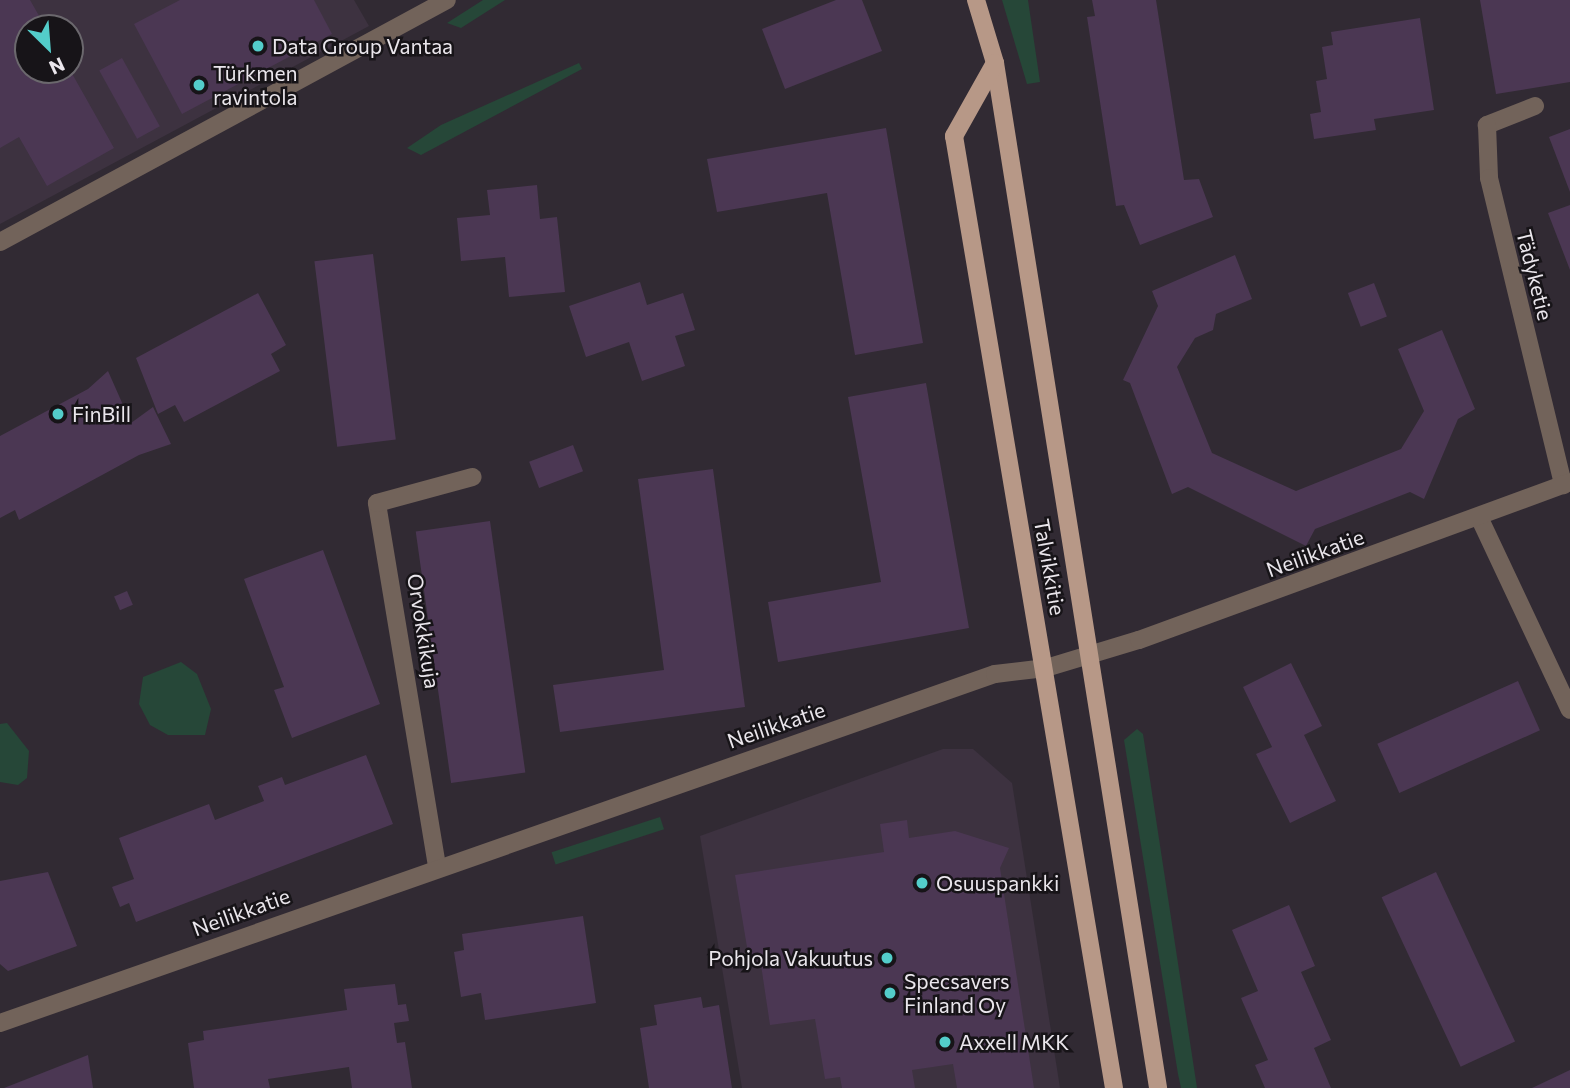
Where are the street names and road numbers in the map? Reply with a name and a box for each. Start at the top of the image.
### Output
street label: Tädyketie [1512,227,1558,323]
street label: Talvikkitie [1029,517,1071,617]
street label: Neilikkatie [1263,524,1367,582]
street label: Orvokkikuja [402,572,446,690]
street label: Neilikkatie [724,697,828,753]
street label: Neilikkatie [189,883,293,941]

